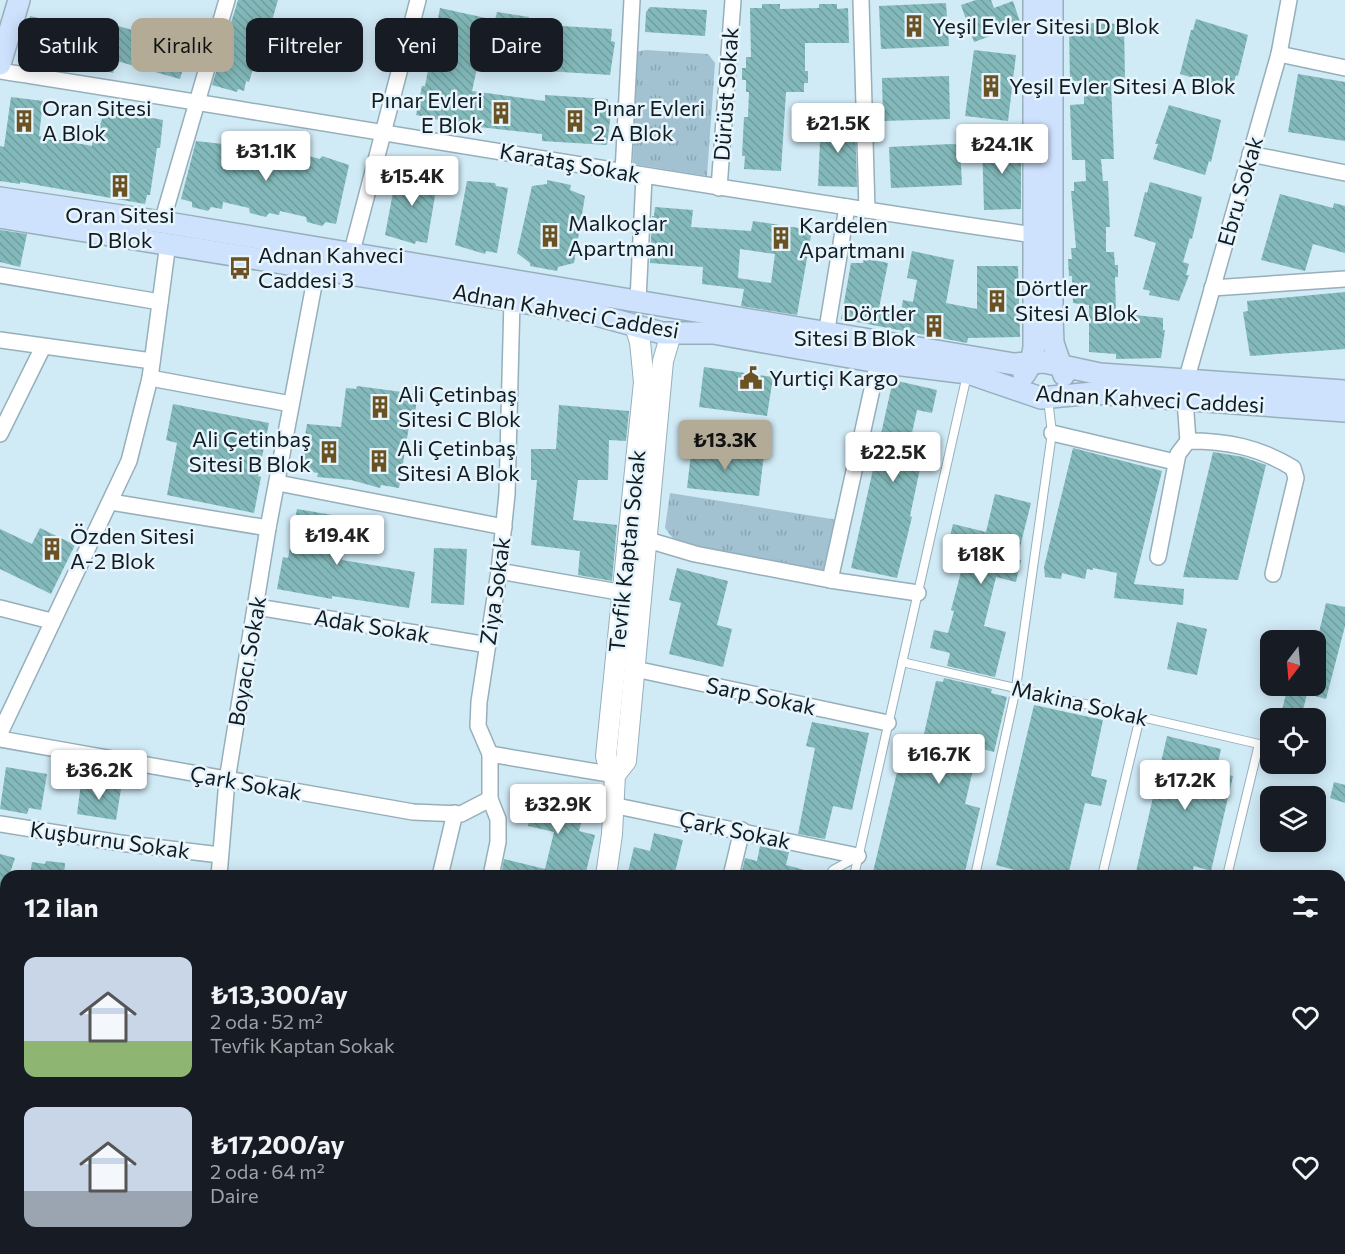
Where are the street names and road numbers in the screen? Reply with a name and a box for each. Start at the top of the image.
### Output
street label: Dürüst Sokak [707,26,744,162]
street label: Ebru Sokak [1211,133,1268,249]
street label: Karataş Sokak [498,137,643,188]
street label: Adnan Kahveci Caddesi [451,277,681,344]
street label: Adnan Kahveci Caddesi [1035,379,1265,418]
street label: Tevfik Kaptan Sokak [602,448,651,653]
street label: Ziya Sokak [474,535,515,647]
street label: Boyacı Sokak [222,594,271,728]
street label: Adak Sokak [312,603,432,648]
street label: Sarp Sokak [704,671,819,720]
street label: Makina Sokak [1009,674,1151,731]
street label: Çark Sokak [188,759,304,806]
street label: Çark Sokak [677,805,793,854]
street label: Kuşburnu Sokak [28,815,192,864]

